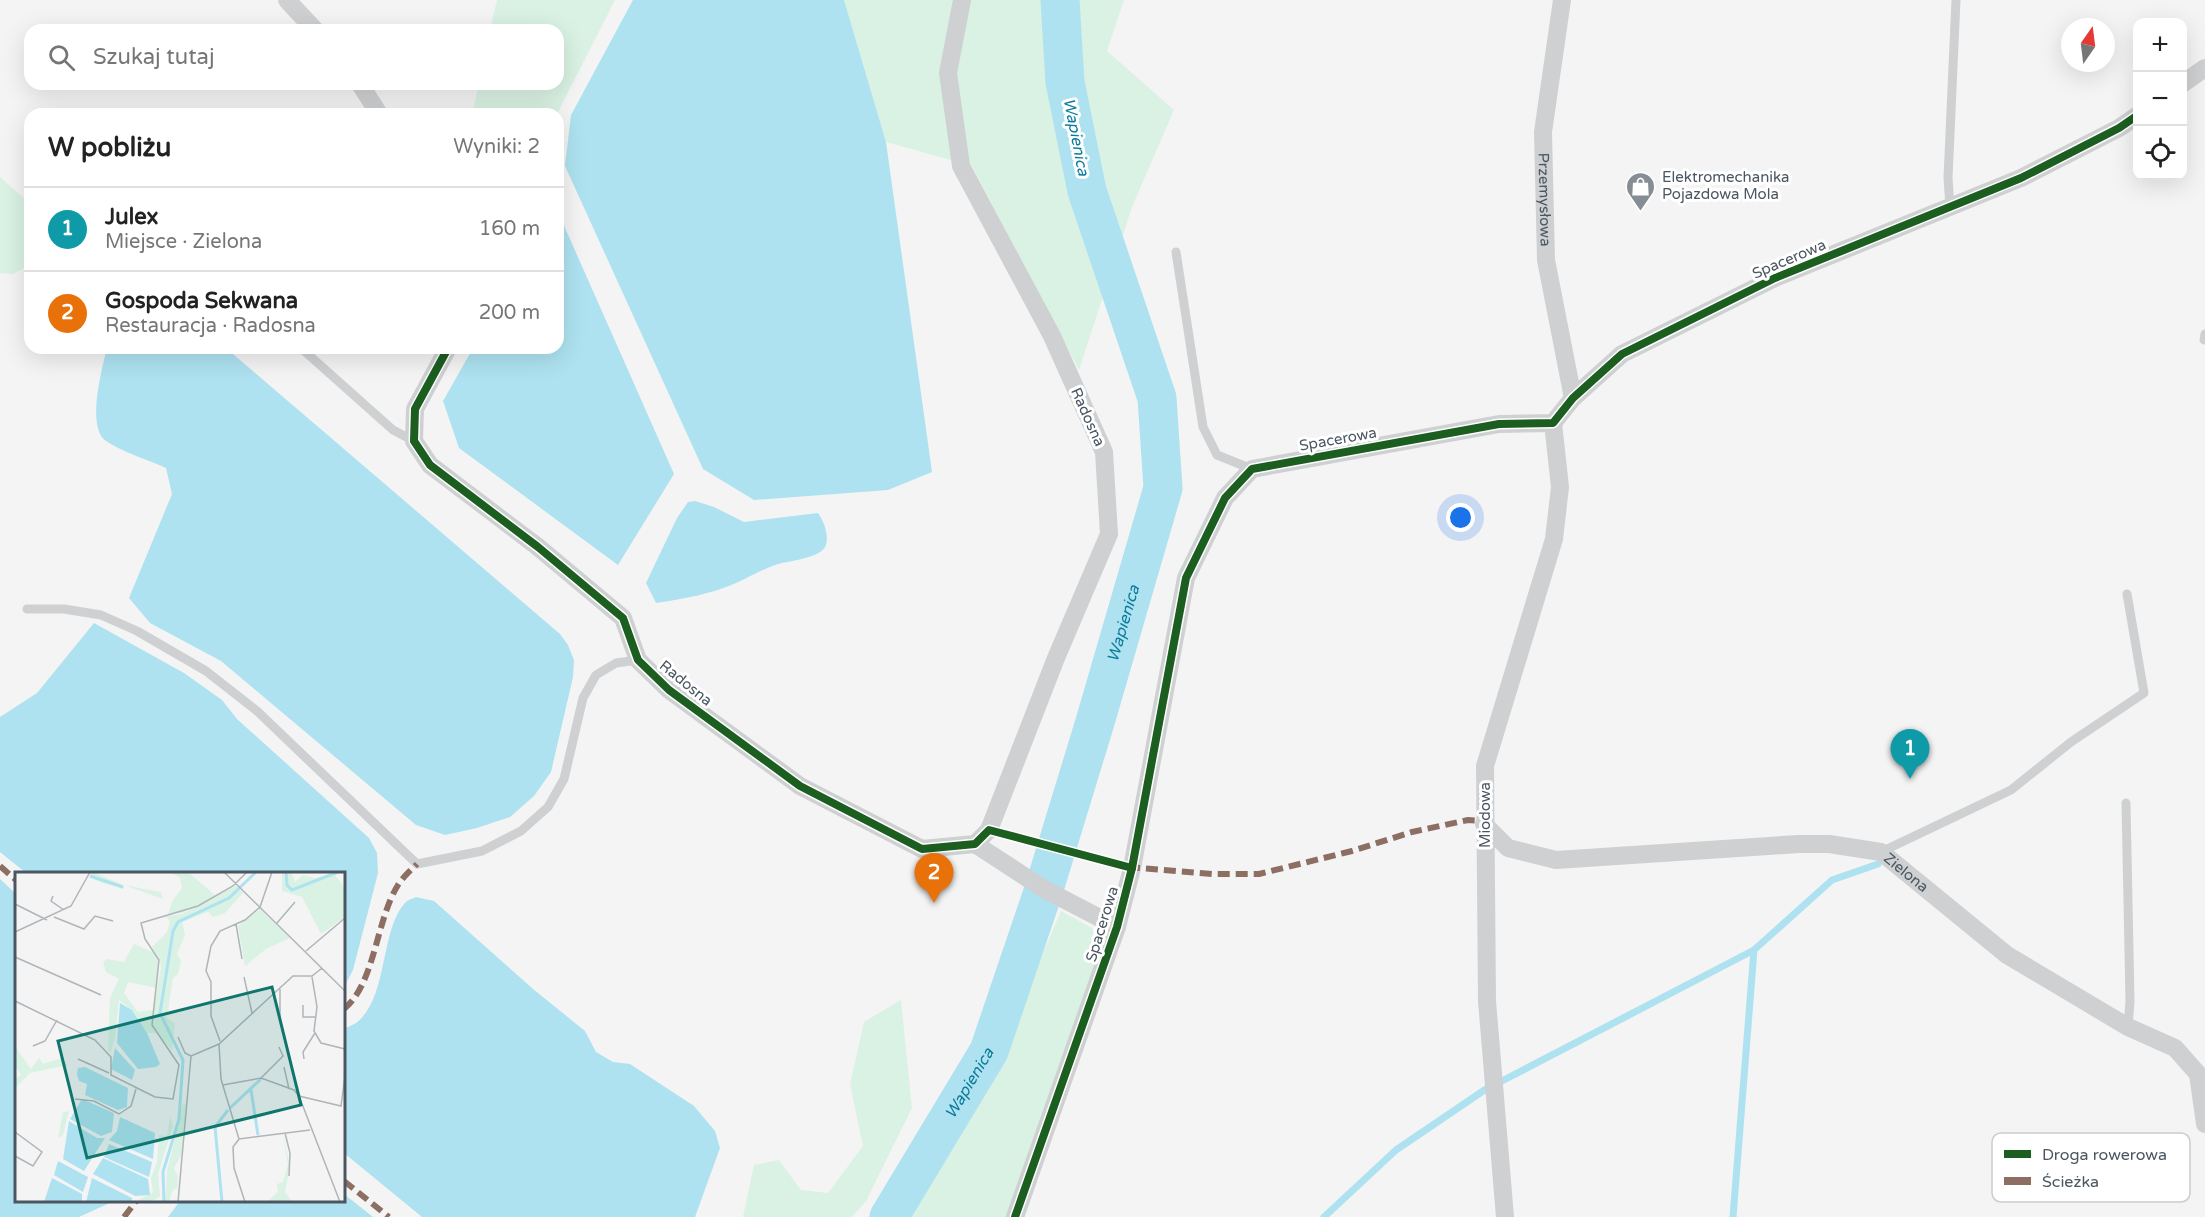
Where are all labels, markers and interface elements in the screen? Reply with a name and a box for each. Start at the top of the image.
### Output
north arrow [2061,18,2115,72]
map controls [2133,18,2187,180]
button: + [2133,18,2187,72]
search box [24,24,564,90]
icon: search [45,41,78,74]
text: Szukaj tutaj [93,44,215,70]
button: − [2133,72,2187,126]
water label: Wapienica [1059,96,1094,179]
button: locate [2133,126,2187,180]
text: W pobliżu [48,132,171,163]
text: Wyniki: 2 [453,135,540,159]
street label: Przemysłowa [1534,153,1555,247]
place label: Elektromechanika Pojazdowa Mola [1662,168,1790,203]
shop icon: Elektromechanika Pojazdowa Mola [1625,170,1657,212]
text: Julex [105,204,158,230]
text: 1 [61,217,74,241]
text: 160 m [479,217,540,241]
text: Miejsce · Zielona [105,230,262,254]
street label: Spacerowa [1749,235,1829,283]
text: Gospoda Sekwana [105,288,298,314]
text: 2 [61,301,74,325]
text: 200 m [479,301,540,325]
text: Restauracja · Radosna [105,314,316,338]
street label: Radosna [1067,385,1109,449]
street label: Spacerowa [1298,423,1378,455]
your location [1446,503,1475,532]
water label: Wapienica [1103,582,1145,664]
street label: Radosna [656,656,716,710]
pin: 1 [1890,730,1930,779]
street label: Miodowa [1476,782,1494,848]
street label: Zielona [1880,849,1932,896]
pin: 2 [914,854,954,903]
inset map [15,872,345,1202]
street label: Spacerowa [1082,884,1122,964]
water label: Wapienica [941,1044,999,1122]
legend [1992,1133,2190,1202]
text: Droga rowerowa [2042,1145,2167,1165]
text: Ścieżka [2042,1172,2099,1192]

